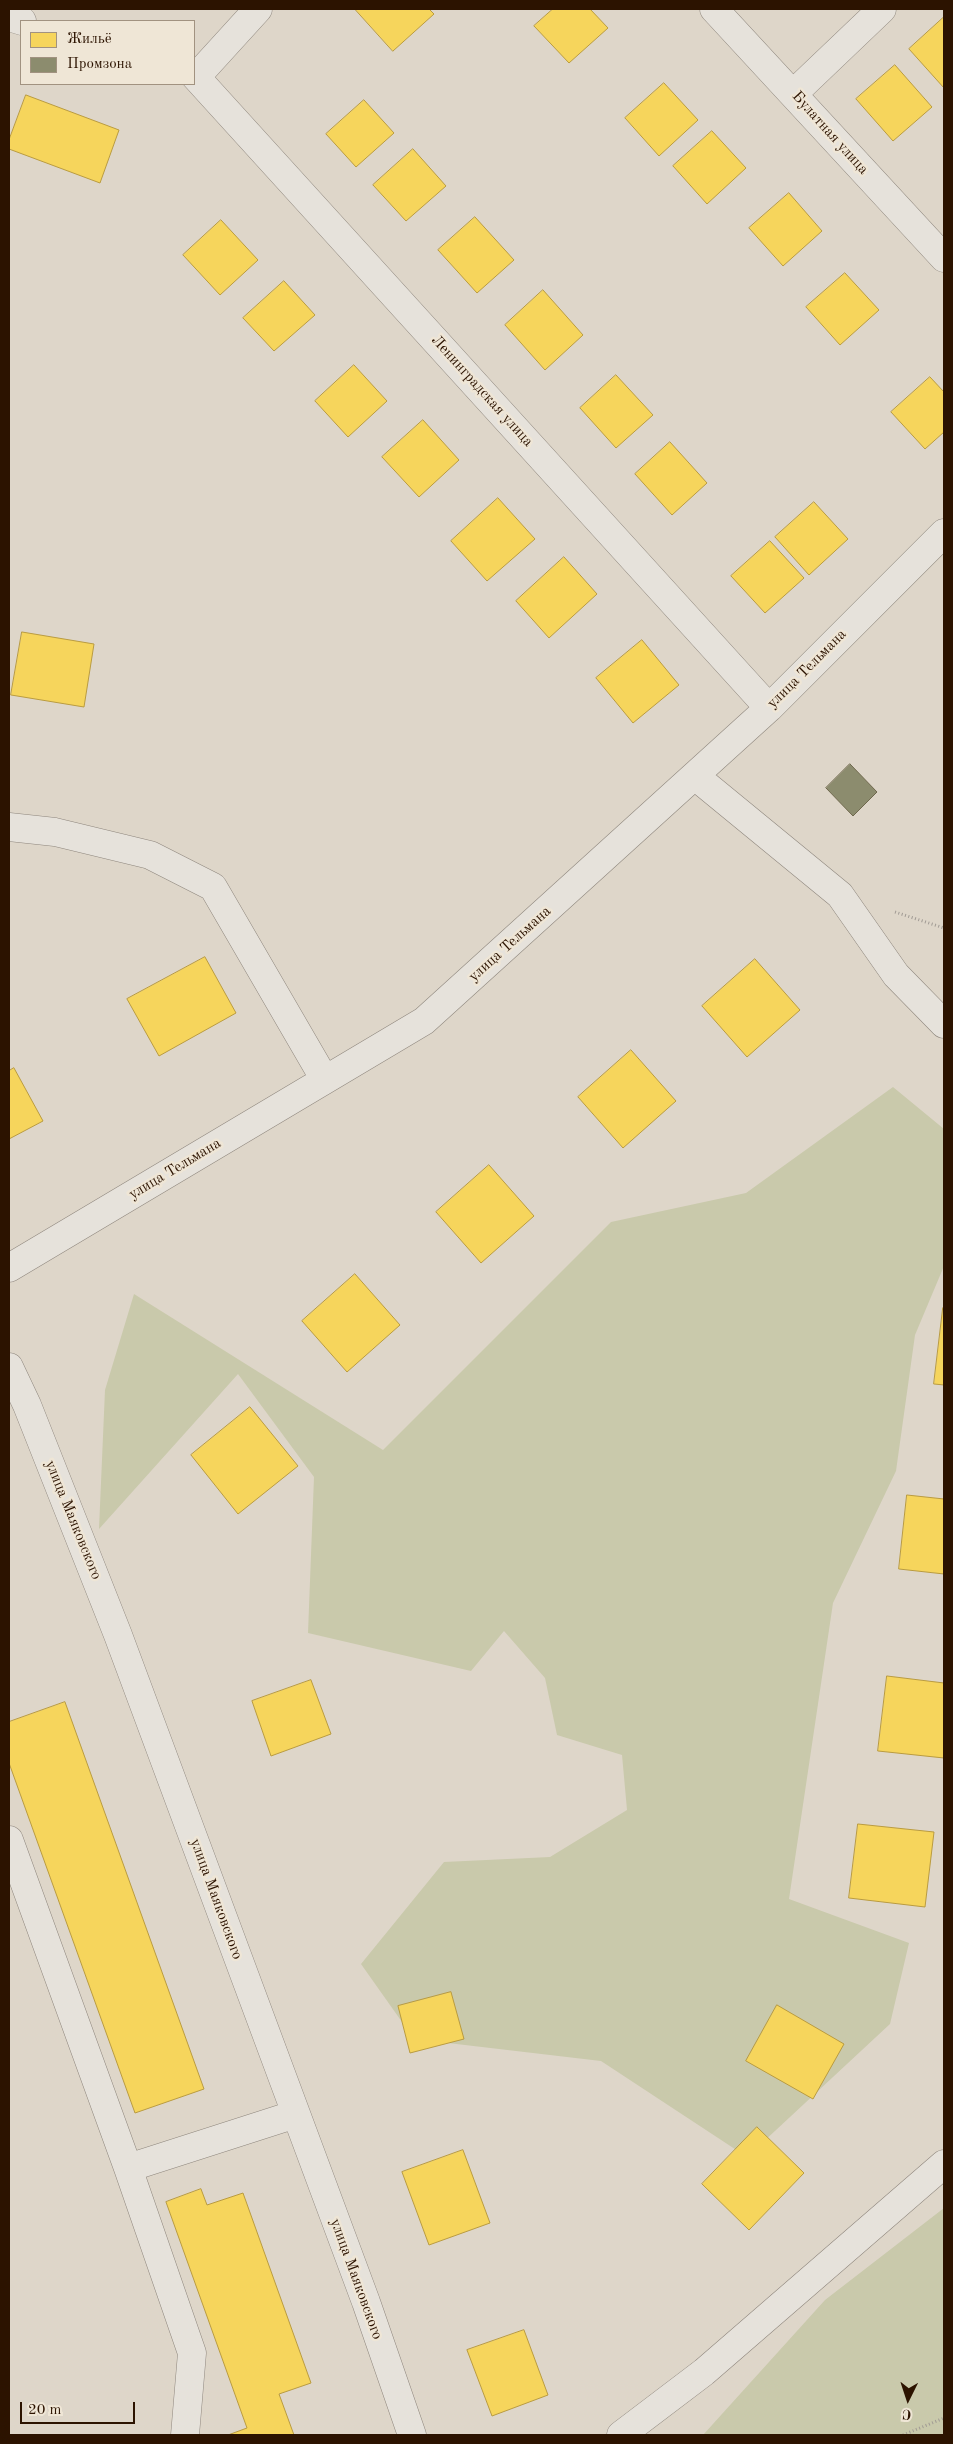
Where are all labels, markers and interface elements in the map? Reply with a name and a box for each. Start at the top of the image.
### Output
legend [20,20,195,85]
text: Жильё [67,32,112,47]
text: Промзона [67,57,132,72]
street label: Булатная улица [788,88,872,178]
street label: Ленинградская улица [427,331,537,451]
street label: улица Тельмана [764,626,850,712]
street label: улица Тельмана [465,902,555,986]
street label: улица Тельмана [126,1134,224,1204]
street label: улица Маяковского [41,1458,105,1582]
street label: улица Маяковского [186,1836,246,1962]
street label: улица Маяковского [326,2216,386,2342]
north arrow [883,2374,933,2424]
scale bar [22,2392,138,2424]
text: 20 m [28,2403,62,2418]
text: С [902,2407,912,2421]

